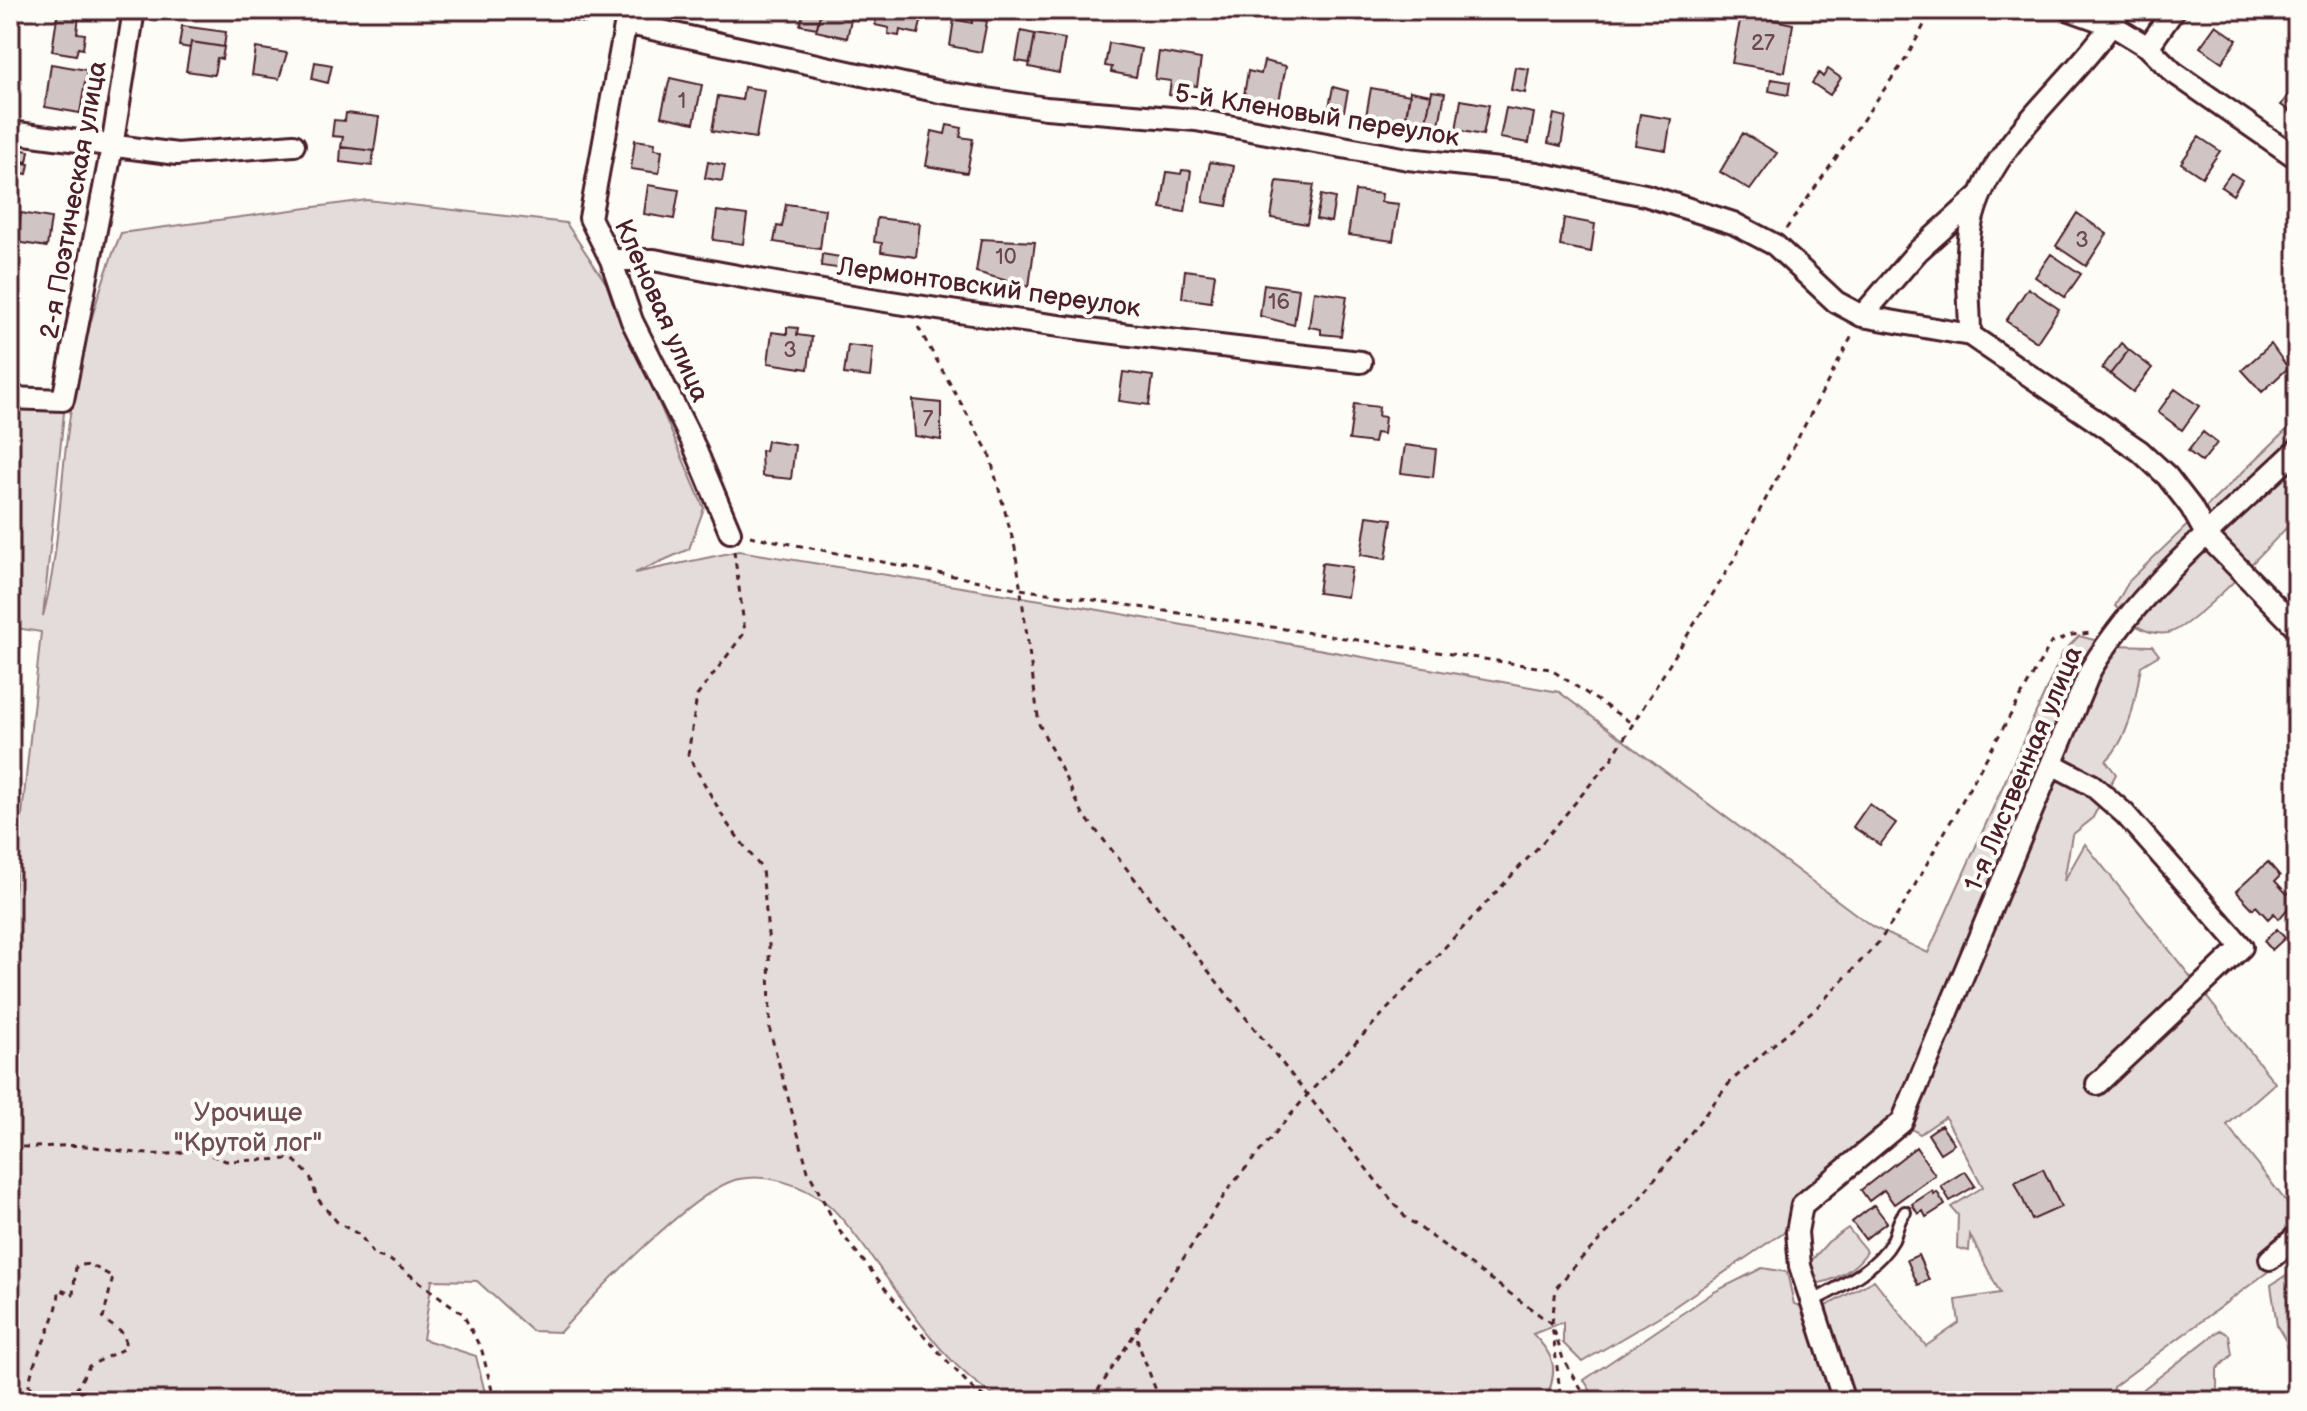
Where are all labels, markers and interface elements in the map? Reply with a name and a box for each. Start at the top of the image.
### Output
house number: 27 [1751,30,1775,57]
street label: 2-я Поэтическая улица [34,59,114,341]
street label: 5-й Кленовый переулок [1173,78,1462,154]
house number: 1 [678,88,686,115]
street label: Кленовая улица [607,215,715,407]
house number: 3 [2075,227,2089,254]
house number: 10 [995,244,1017,271]
street label: Лермонтовский переулок [835,251,1143,325]
house number: 16 [1268,289,1290,316]
house number: 3 [783,337,797,364]
house number: 7 [923,406,934,433]
street label: 1-я Лиственная улица [1958,642,2090,896]
park label: Урочище "Крутой лог" [174,1098,322,1159]

